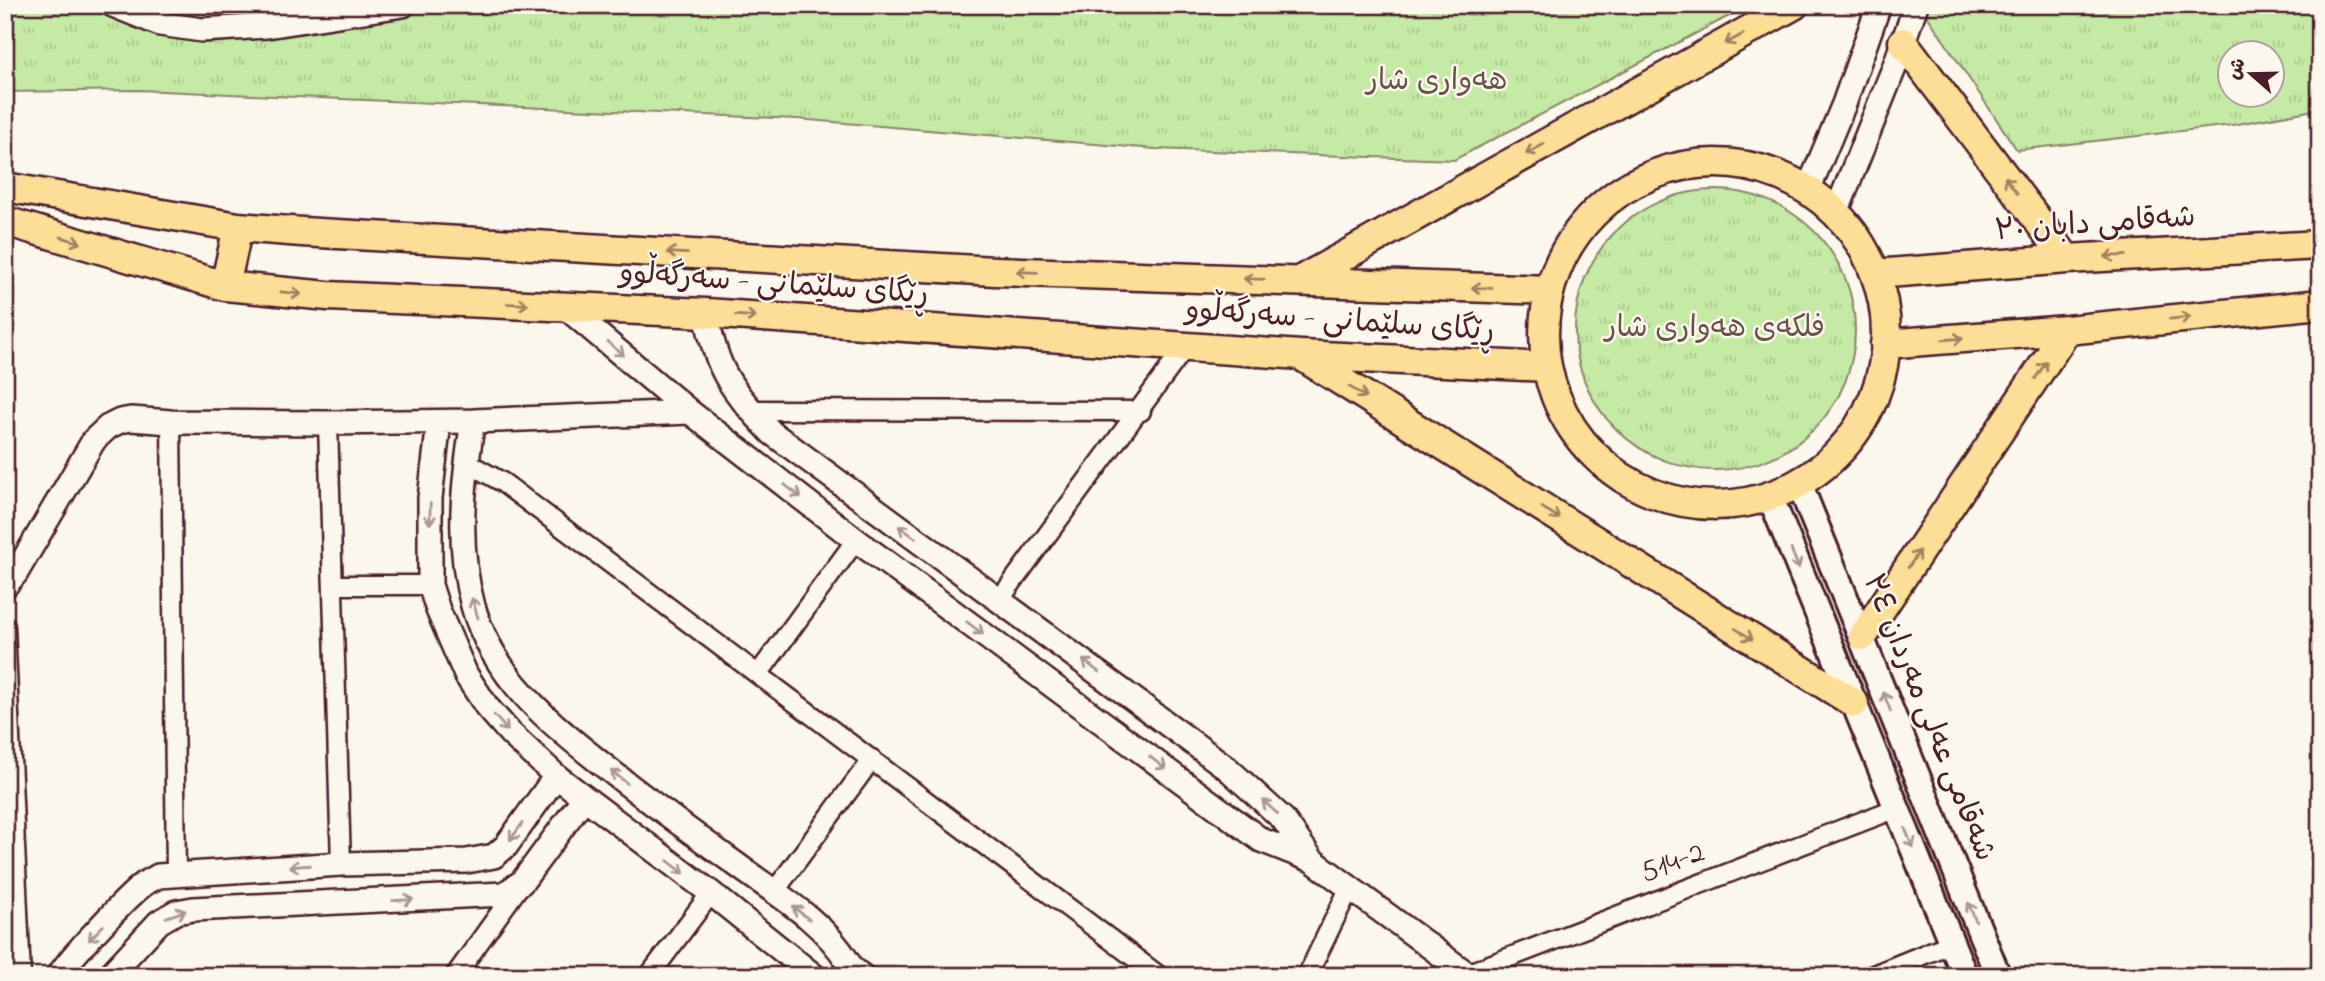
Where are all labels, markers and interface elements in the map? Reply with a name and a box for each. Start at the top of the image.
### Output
one-way arrow [1724,32,1745,46]
north arrow [2216,38,2286,108]
text: ش [2221,55,2254,83]
park label: هەواری شار [1364,60,1507,104]
one-way arrow [1526,142,1546,156]
one-way arrow [2004,176,2018,195]
street label: شەقامی دابان ٣٠ [1993,196,2197,254]
one-way arrow [59,235,81,248]
one-way arrow [667,246,689,259]
street label: ڕێگای سلێمانی - سەرگەڵوو [616,249,930,318]
one-way arrow [2104,250,2127,263]
one-way arrow [1016,265,1039,278]
one-way arrow [1243,272,1266,286]
one-way arrow [1470,281,1493,294]
one-way arrow [279,286,302,299]
street label: ڕێگای سلێمانی - سەرگەڵوو [1182,286,1496,355]
one-way arrow [507,297,530,310]
park label: فلکەی هەواری شار [1602,307,1825,351]
one-way arrow [734,310,756,323]
one-way arrow [2168,312,2190,325]
one-way arrow [1941,332,1964,345]
one-way arrow [606,341,624,357]
one-way arrow [2034,361,2048,380]
one-way arrow [1348,385,1368,399]
one-way arrow [784,484,802,499]
one-way arrow [423,502,436,525]
one-way arrow [1541,505,1560,520]
one-way arrow [898,525,917,539]
one-way arrow [1790,548,1803,570]
one-way arrow [1907,550,1922,569]
street label: شەقامی عەلی مەردان ٣٤ [1850,568,2006,868]
one-way arrow [467,597,480,619]
one-way arrow [965,620,984,635]
one-way arrow [1733,627,1753,641]
one-way arrow [1082,659,1101,673]
one-way arrow [1879,691,1892,713]
one-way arrow [493,714,509,732]
one-way arrow [1148,756,1167,771]
one-way arrow [610,770,628,785]
one-way arrow [1261,799,1279,815]
one-way arrow [509,822,523,841]
one-way arrow [1904,827,1917,848]
street label: 514-2 [1635,832,1711,896]
one-way arrow [667,859,685,874]
one-way arrow [289,860,312,873]
one-way arrow [391,894,414,907]
one-way arrow [1965,902,1978,924]
one-way arrow [792,906,811,921]
one-way arrow [165,907,187,919]
one-way arrow [87,924,104,941]

